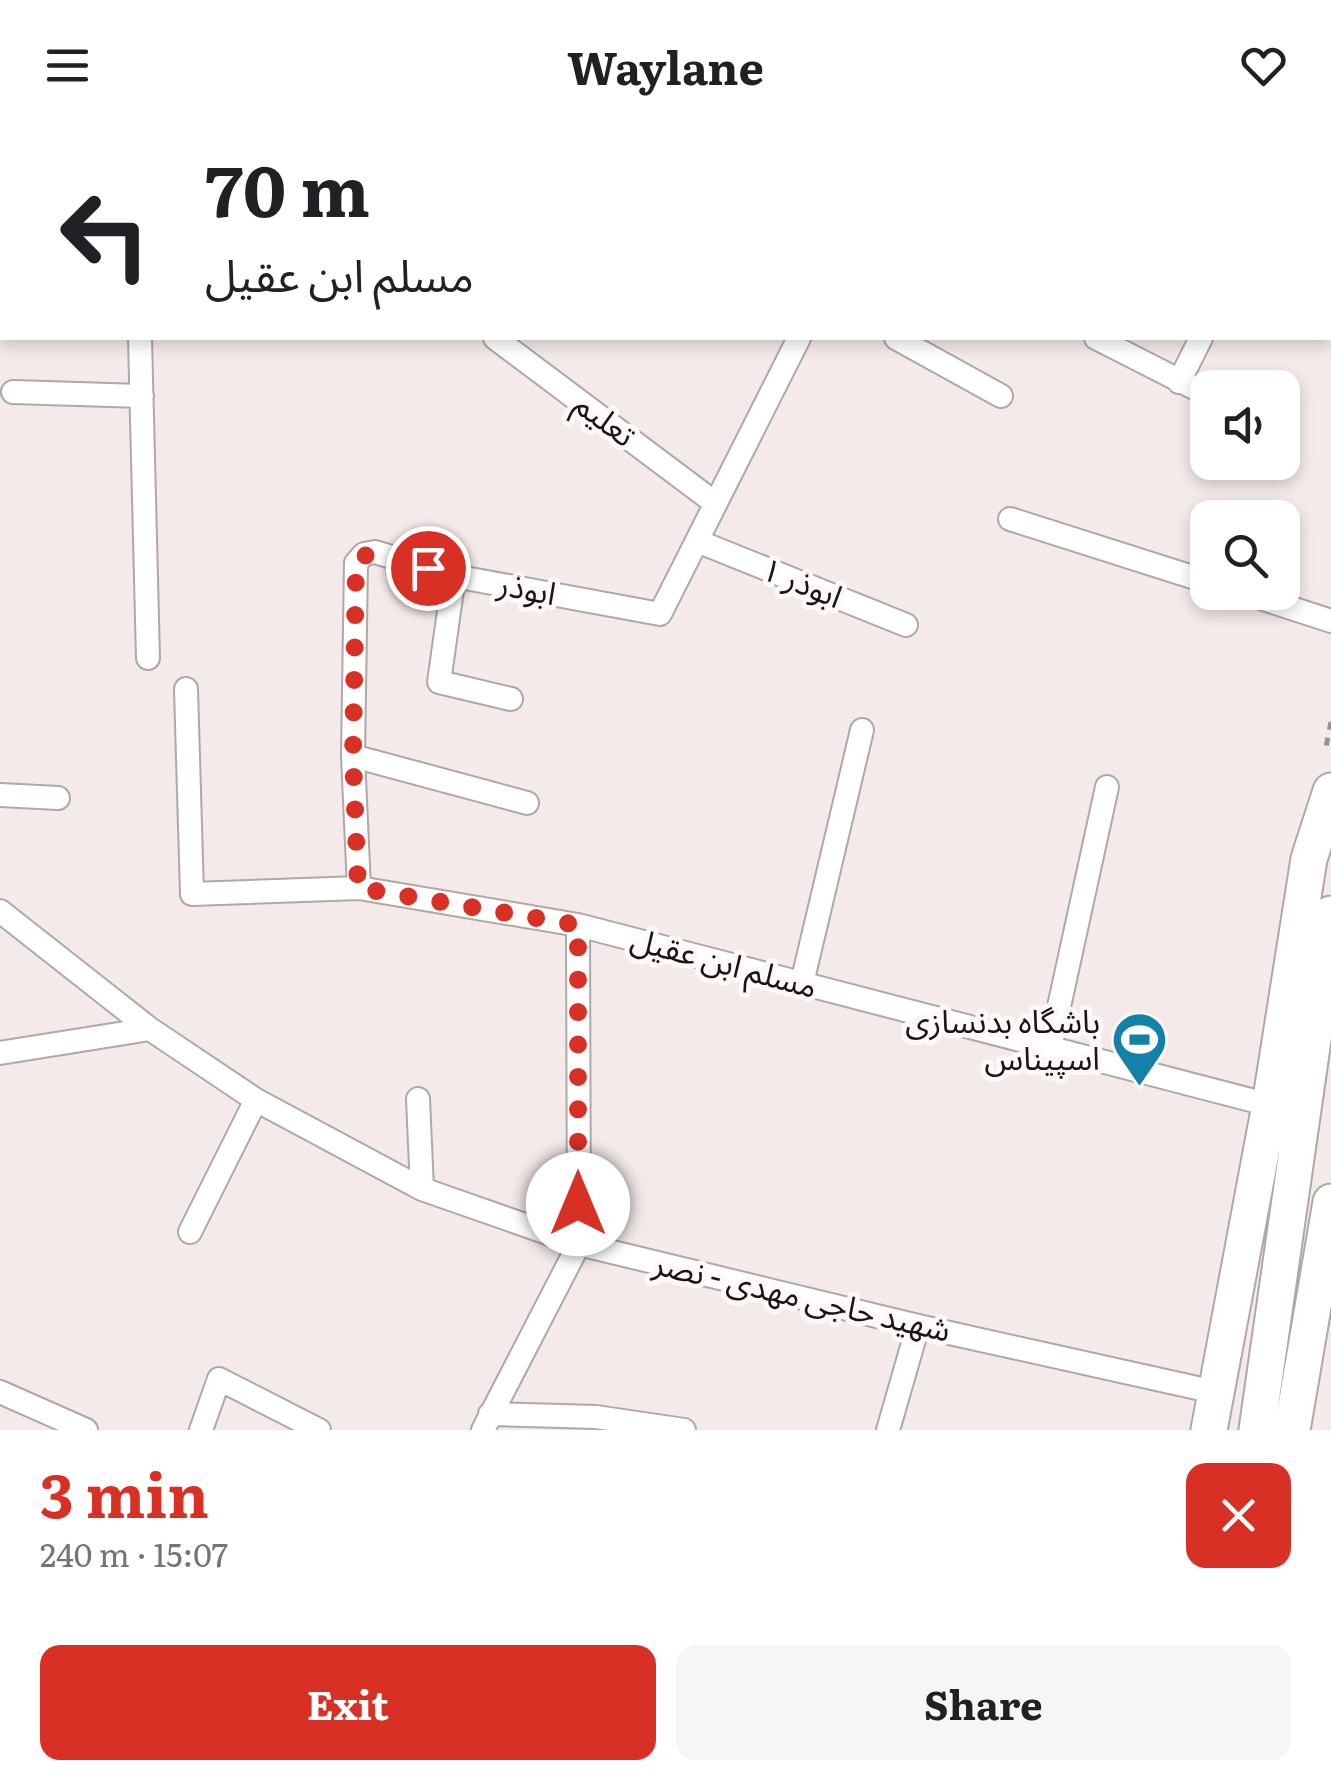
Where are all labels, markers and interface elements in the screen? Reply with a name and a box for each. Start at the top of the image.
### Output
text: Waylane [567,32,764,99]
icon: menu [40,38,95,93]
icon: heart [1236,38,1291,93]
text: 70 m [205,135,370,239]
icon: left [40,170,170,300]
text: مسلم ابن عقیل [205,239,474,306]
map controls [1190,370,1300,610]
button: sound [1190,370,1300,480]
street label: تعلیم [564,379,648,459]
button: search [1190,500,1300,610]
pin [386,526,471,611]
icon: arrive [401,541,456,596]
street label: ابوذر ۱ [756,542,851,618]
street label: ابوذر [493,557,561,615]
street label: مسلم ابن عقیل [625,912,823,1011]
place label: باشگاه بدنسازی اسپیناس [905,995,1100,1080]
sports icon: باشگاه بدنسازی اسپیناس [1109,1010,1169,1089]
position arrow [526,1152,630,1256]
street label: شهید حاجی مهدی - نصر [648,1236,956,1352]
text: 3 min [40,1447,209,1536]
button: close [1186,1463,1291,1568]
text: 240 m · 15:07 [40,1529,228,1577]
button: Exit [40,1645,656,1760]
button: Share [676,1645,1291,1760]

